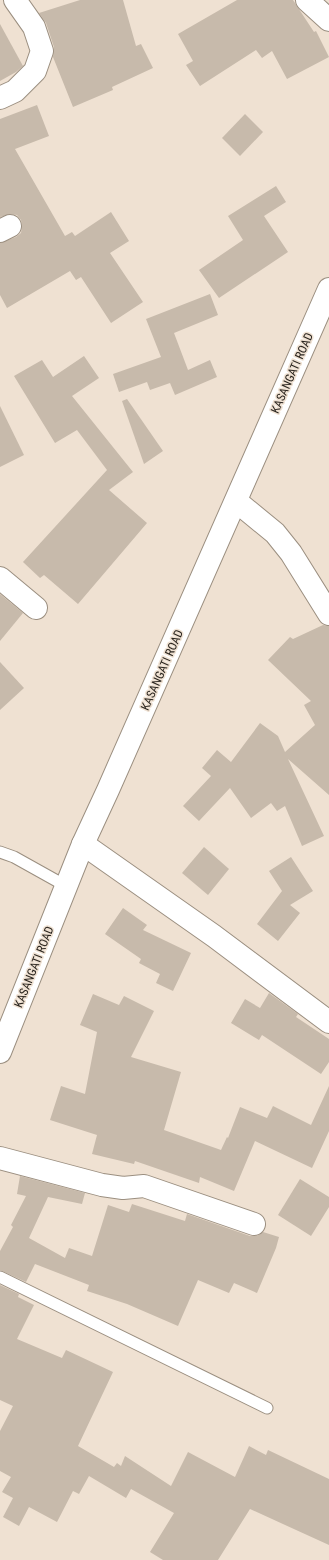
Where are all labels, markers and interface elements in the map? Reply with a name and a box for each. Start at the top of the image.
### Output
street label: KASANGATI ROAD [268,330,316,415]
street label: KASANGATI ROAD [138,627,186,712]
street label: KASANGATI ROAD [11,924,57,1010]

